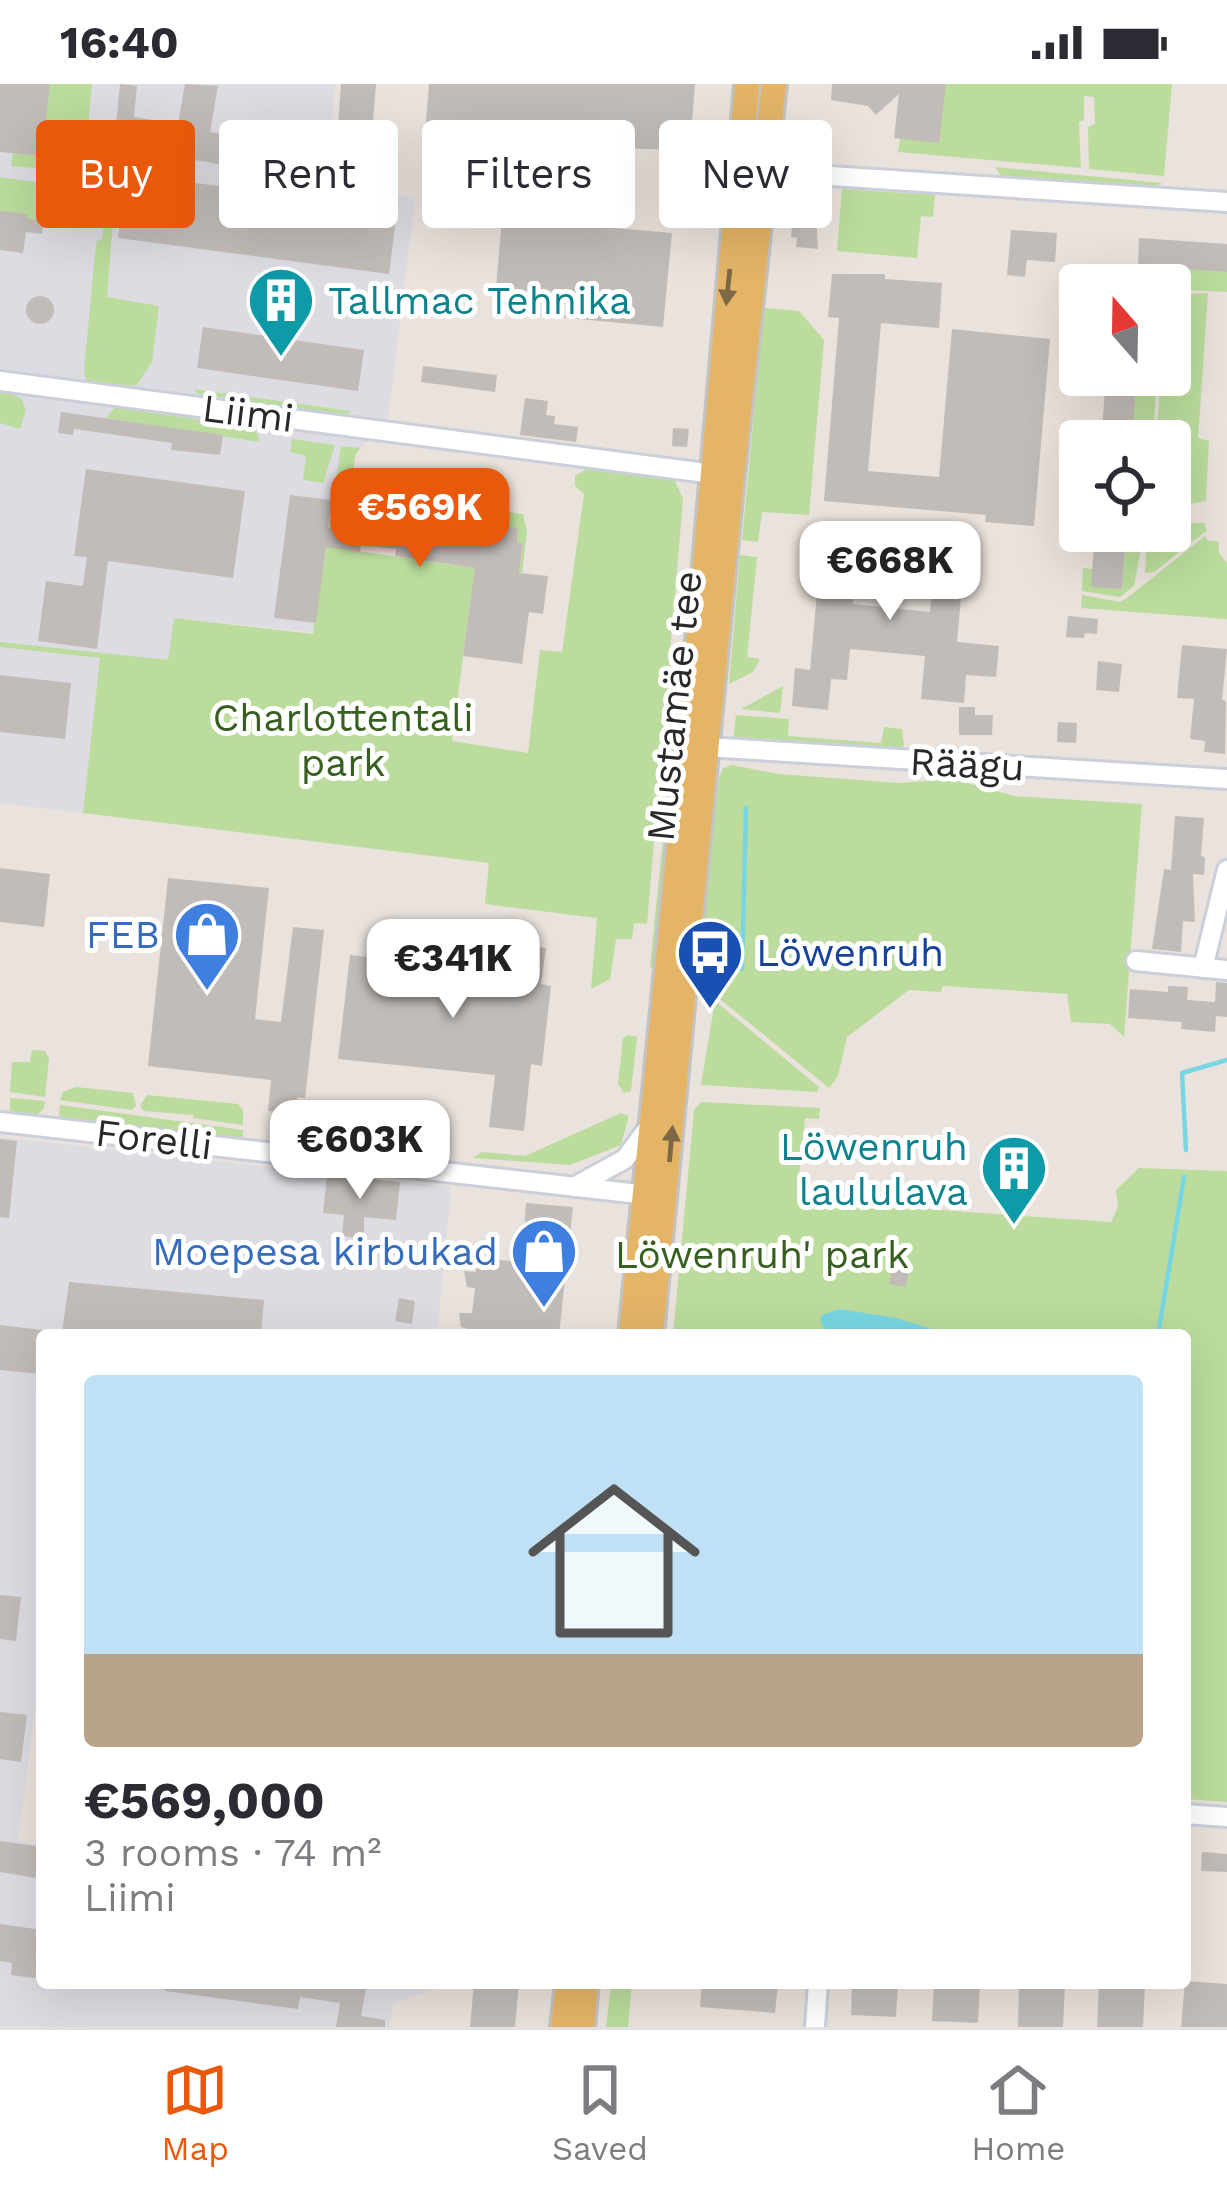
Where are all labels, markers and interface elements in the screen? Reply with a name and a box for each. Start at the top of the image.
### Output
text: 16:40 [60,16,179,69]
chip: Buy [36,120,195,228]
chip: Rent [219,120,398,228]
chip: Filters [422,120,635,228]
chip: New [659,120,832,228]
north arrow [1059,264,1191,396]
map controls [1059,264,1191,552]
building icon: Tallmac Tehnika [246,265,316,359]
one-way arrow [719,269,738,306]
place label: Tallmac Tehnika [328,278,631,323]
street label: Liimi [200,385,296,441]
button: locate [1059,420,1191,552]
pin: €569K [336,468,504,570]
text: €569K [357,484,483,529]
pin: €668K [806,521,974,623]
text: €668K [827,537,953,582]
street label: Mustamäe tee [637,569,711,843]
park label: Charlottentali park [212,695,474,785]
street label: Räägu [908,739,1026,789]
shop icon: FEB [172,899,242,993]
place label: FEB [86,912,160,957]
bus stop icon: Löwenruh [675,917,745,1011]
pin: €341K [369,919,537,1021]
place label: Löwenruh [756,930,944,975]
text: €341K [394,935,512,980]
pin: €603K [276,1100,444,1202]
street label: Forelli [93,1110,215,1168]
text: €603K [297,1116,423,1161]
place label: Löwenruh laululava [780,1124,968,1214]
one-way arrow [662,1125,681,1162]
building icon: Löwenruh laululava [979,1133,1049,1227]
shop icon: Moepesa kirbukad [509,1216,579,1310]
place label: Moepesa kirbukad [152,1229,498,1274]
park label: Löwenruh' park [615,1232,909,1277]
icon: home [506,1453,722,1669]
text: €569,000 [84,1771,325,1830]
text: 3 rooms · 74 m² [84,1830,382,1875]
text: Liimi [84,1875,176,1920]
tab: Map [162,2057,229,2168]
tab: Saved [552,2057,648,2168]
tab: Home [971,2057,1065,2168]

